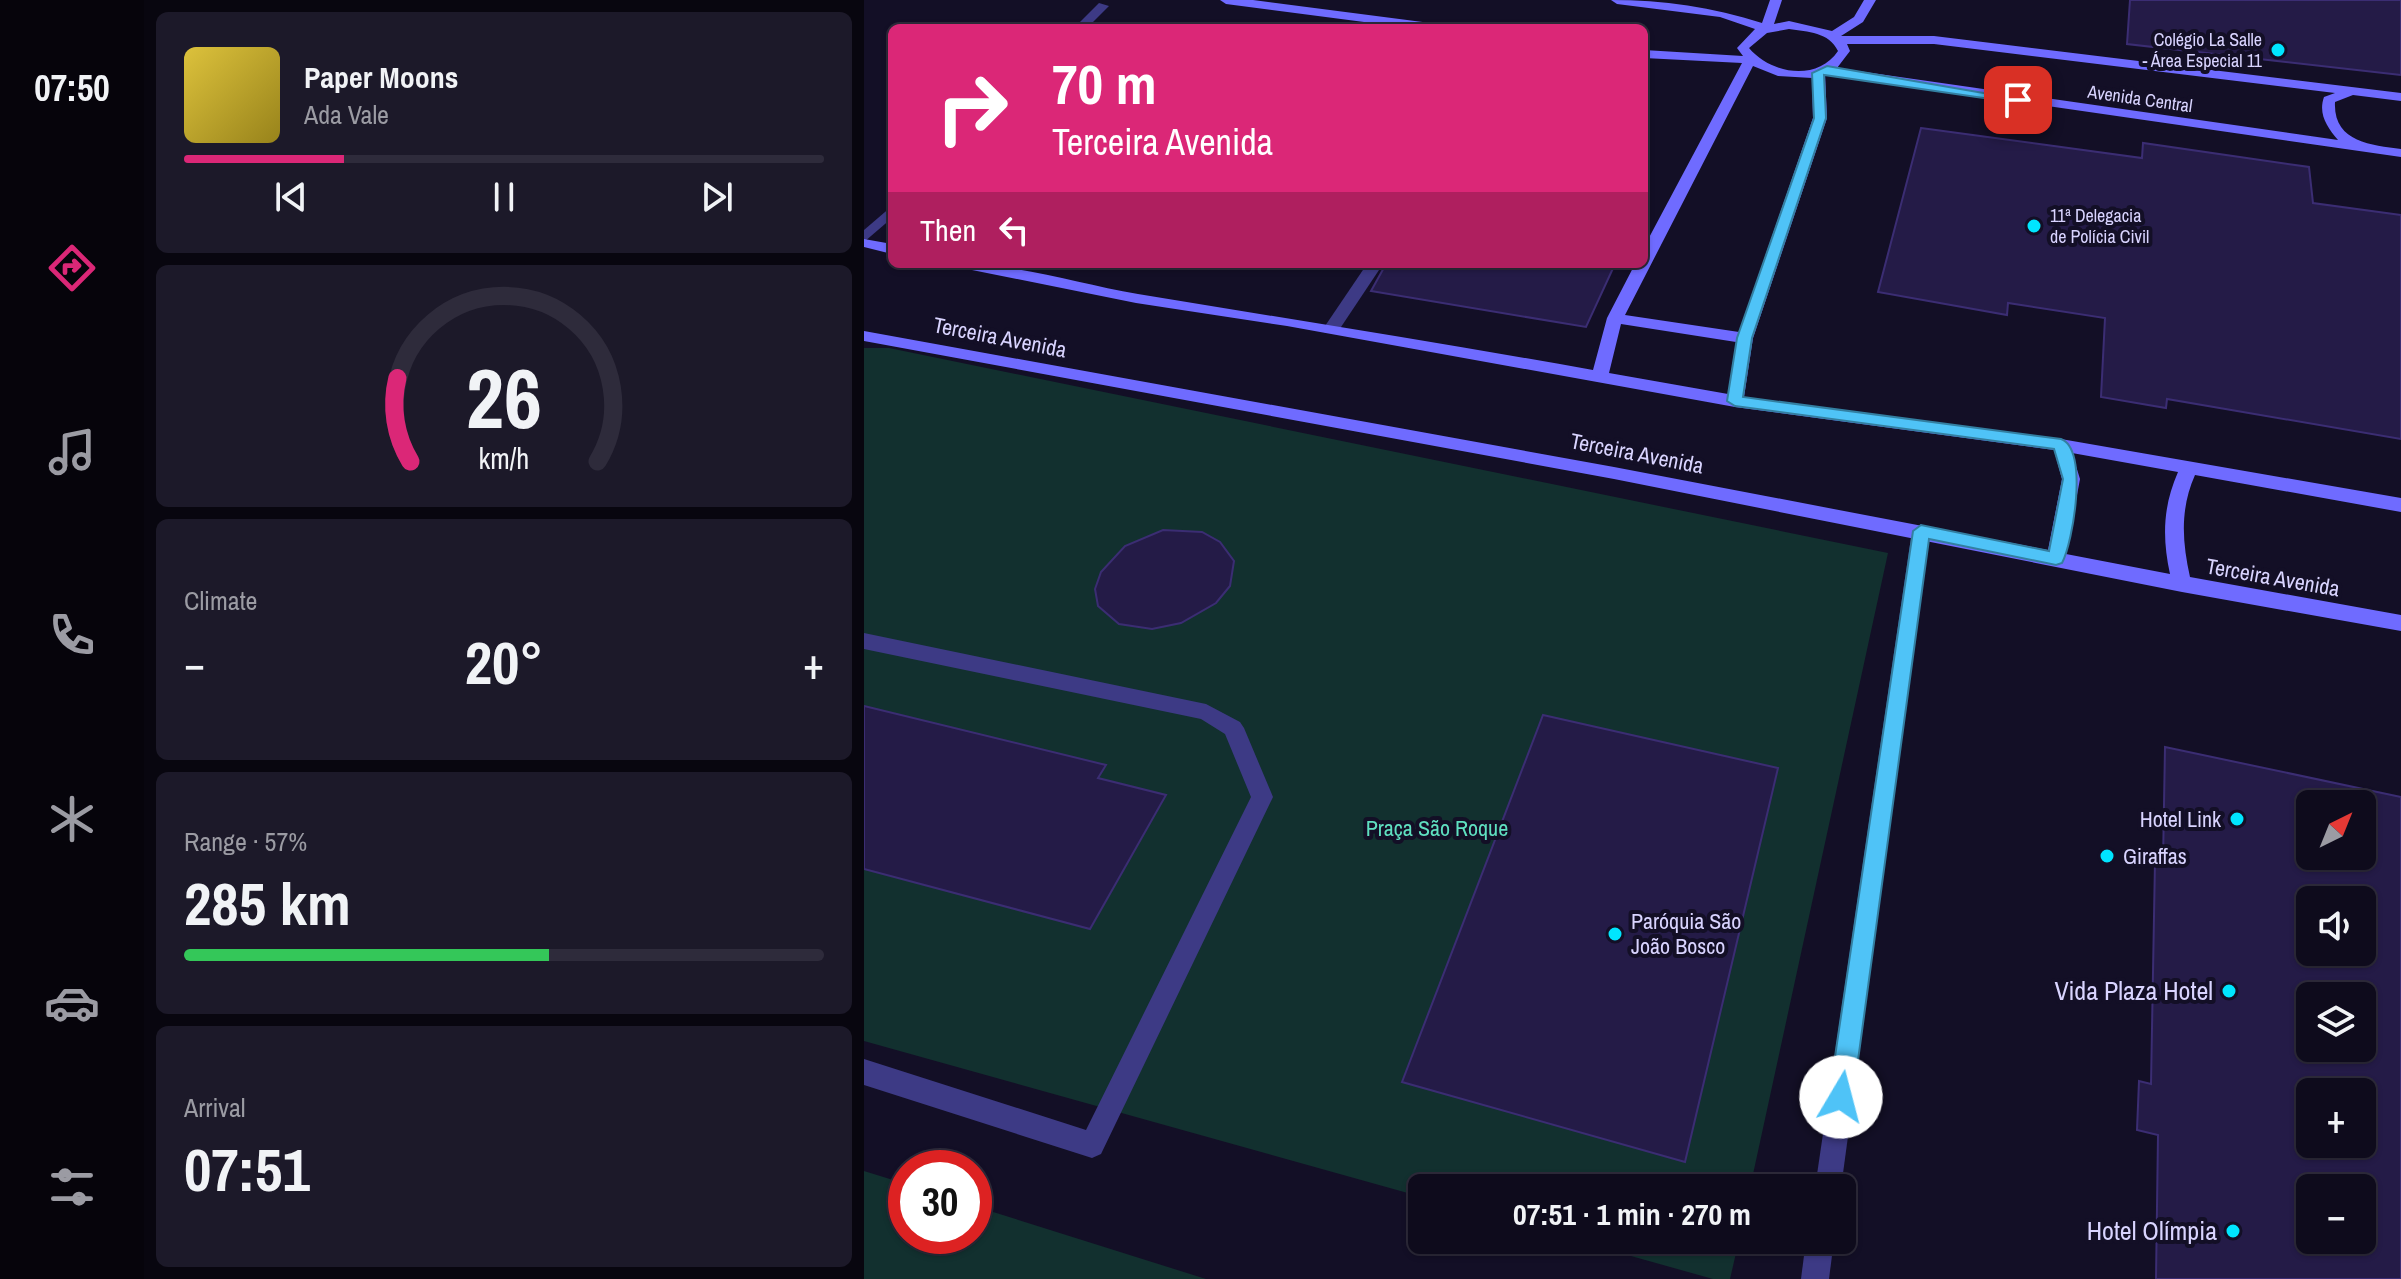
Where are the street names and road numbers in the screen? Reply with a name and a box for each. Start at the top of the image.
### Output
street label: Avenida Central [2085,79,2194,118]
street label: Terceira Avenida [931,309,1069,365]
street label: Terceira Avenida [1568,425,1706,481]
street label: Terceira Avenida [2204,550,2342,604]

